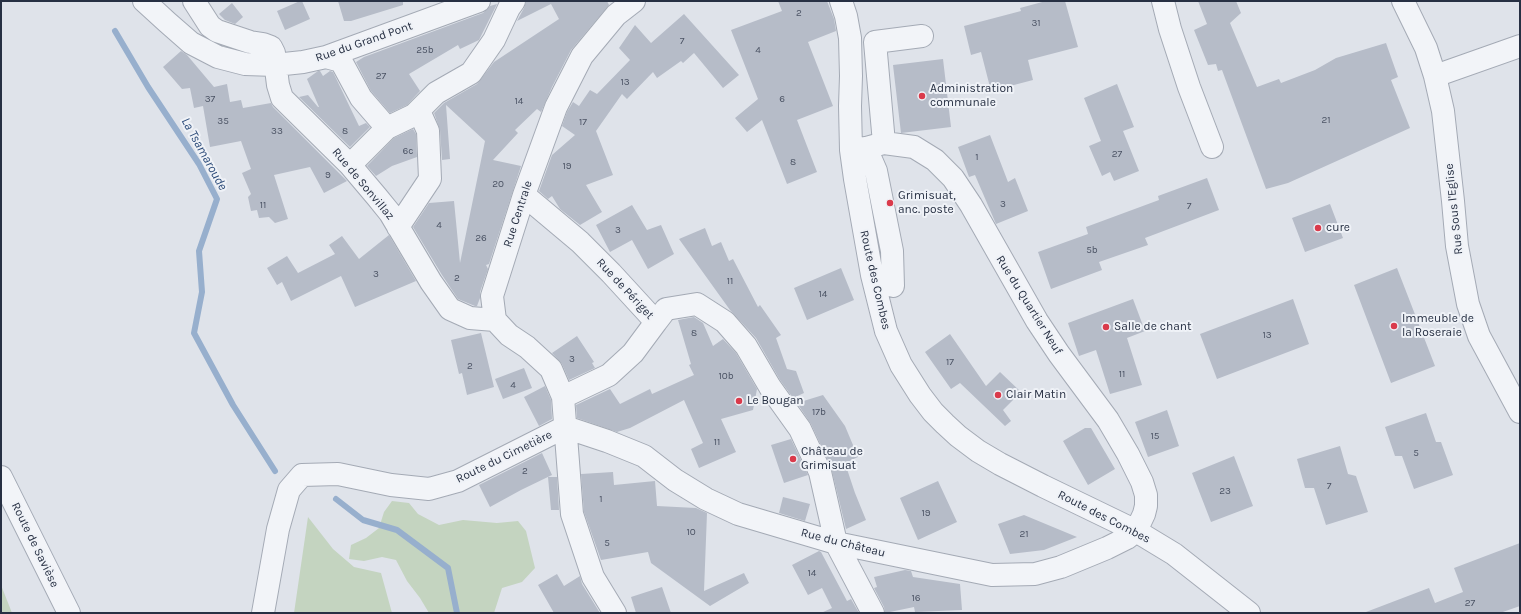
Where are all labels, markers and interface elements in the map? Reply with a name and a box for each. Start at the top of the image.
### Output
house number: 2 [796,7,802,19]
house number: 31 [1031,17,1041,29]
street label: Rue du Grand Pont [314,19,414,65]
house number: 7 [680,35,684,47]
house number: 25b [416,44,434,56]
house number: 4 [755,44,761,56]
house number: 27 [376,70,386,82]
house number: 13 [620,76,630,88]
place label: Administration communale [930,82,1013,110]
marker: Administration communale [917,91,927,101]
house number: 37 [205,93,215,105]
house number: 6 [779,93,785,105]
house number: 14 [515,95,523,107]
house number: 21 [1321,114,1331,126]
water label: La Tsamaroude [178,115,230,193]
house number: 35 [217,115,229,127]
house number: 17 [579,116,587,128]
house number: 33 [271,125,283,137]
house number: 8 [342,125,348,137]
street label: Rue de Sonvillaz [329,145,397,223]
house number: 6c [403,145,413,157]
house number: 27 [1112,148,1122,160]
house number: 1 [975,151,979,163]
house number: 8 [790,156,796,168]
house number: 19 [562,160,572,172]
street label: Rue Sous l'Eglise [1442,163,1466,255]
house number: 9 [325,169,331,181]
house number: 20 [492,178,504,190]
street label: Rue Centrale [500,179,536,249]
place label: Grimisuat, anc. poste [898,189,956,217]
marker: Grimisuat, anc. poste [885,198,895,208]
house number: 3 [1000,198,1006,210]
house number: 11 [260,199,266,211]
house number: 7 [1187,200,1191,212]
house number: 4 [436,219,442,231]
place label: cure [1326,221,1350,235]
marker: cure [1313,223,1323,233]
house number: 3 [615,224,621,236]
street label: Route des Combes [857,229,893,331]
house number: 26 [475,232,487,244]
house number: 5b [1086,244,1098,256]
street label: Rue du Quartier Neuf [993,253,1065,357]
street label: Rue de Périget [593,256,657,322]
house number: 3 [373,268,379,280]
house number: 2 [454,272,460,284]
house number: 11 [727,275,733,287]
house number: 14 [819,288,827,300]
place label: Immeuble de la Roseraie [1402,312,1474,340]
place label: Salle de chant [1114,320,1192,334]
marker: Immeuble de la Roseraie [1389,321,1399,331]
marker: Salle de chant [1101,322,1111,332]
house number: 8 [691,327,697,339]
house number: 13 [1262,329,1272,341]
house number: 3 [569,353,575,365]
house number: 17 [946,356,954,368]
house number: 2 [467,360,473,372]
house number: 11 [1119,368,1125,380]
house number: 10b [718,370,734,382]
house number: 4 [510,379,516,391]
place label: Clair Matin [1006,388,1066,402]
marker: Clair Matin [993,390,1003,400]
place label: Le Bougan [747,394,804,408]
marker: Le Bougan [734,396,744,406]
house number: 17b [812,406,826,418]
street label: Route du Cimetière [454,428,554,486]
house number: 15 [1151,430,1159,442]
house number: 11 [714,436,720,448]
place label: Château de Grimisuat [801,445,863,473]
house number: 5 [1413,447,1419,459]
marker: Château de Grimisuat [788,454,798,464]
house number: 2 [522,465,528,477]
house number: 7 [1327,480,1331,492]
house number: 23 [1219,485,1231,497]
street label: Route des Combes [1055,487,1153,547]
house number: 1 [599,493,603,505]
street label: Route de Savièse [8,500,62,590]
house number: 19 [921,507,931,519]
house number: 10 [686,526,696,538]
street label: Rue du Château [799,526,887,560]
house number: 21 [1019,528,1029,540]
house number: 5 [604,537,610,549]
house number: 14 [808,567,816,579]
house number: 16 [911,592,921,604]
house number: 27 [1465,597,1475,609]

